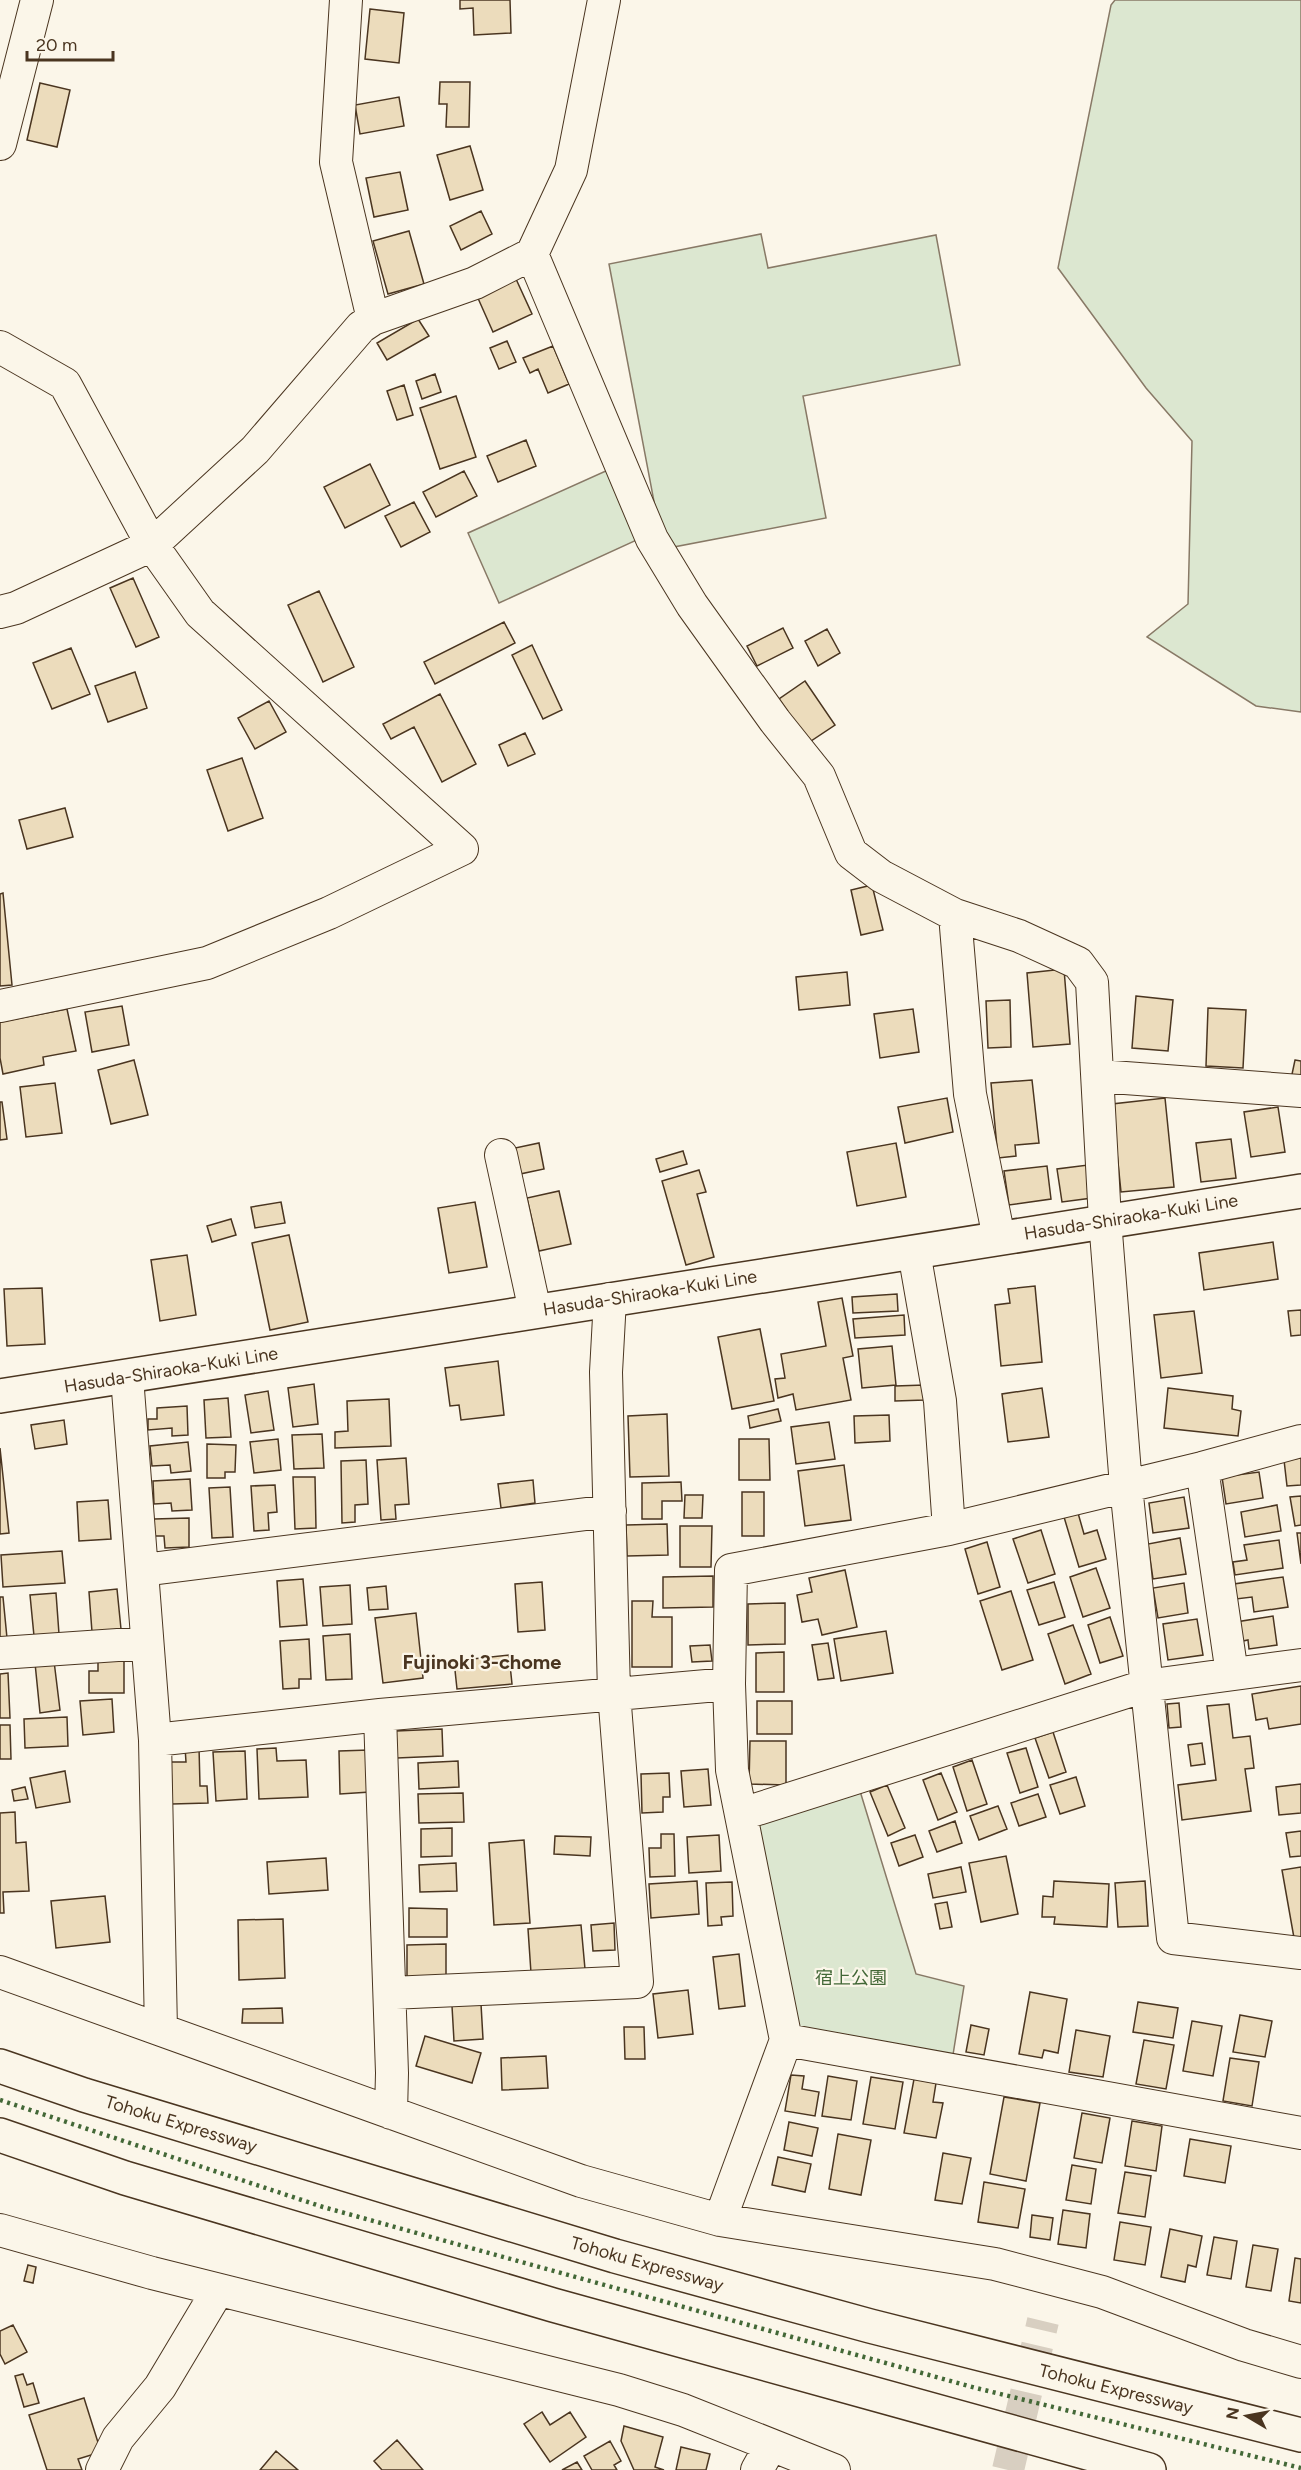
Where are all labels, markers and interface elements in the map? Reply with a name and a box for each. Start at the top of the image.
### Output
scale bar [27,24,112,62]
text: 20 m [36,34,77,56]
street label: Hasuda-Shiraoka-Kuki Line [1022,1189,1240,1245]
street label: Hasuda-Shiraoka-Kuki Line [541,1265,759,1321]
street label: Hasuda-Shiraoka-Kuki Line [62,1342,280,1398]
district label: Fujinoki 3-chome [403,1650,561,1674]
park label: 宿上公園 [815,1967,887,1989]
street label: Tohoku Expressway [102,2090,260,2158]
street label: Tohoku Expressway [568,2232,726,2296]
street label: Tohoku Expressway [1037,2359,1196,2419]
north arrow [1217,2386,1277,2446]
text: N [1222,2406,1243,2421]

